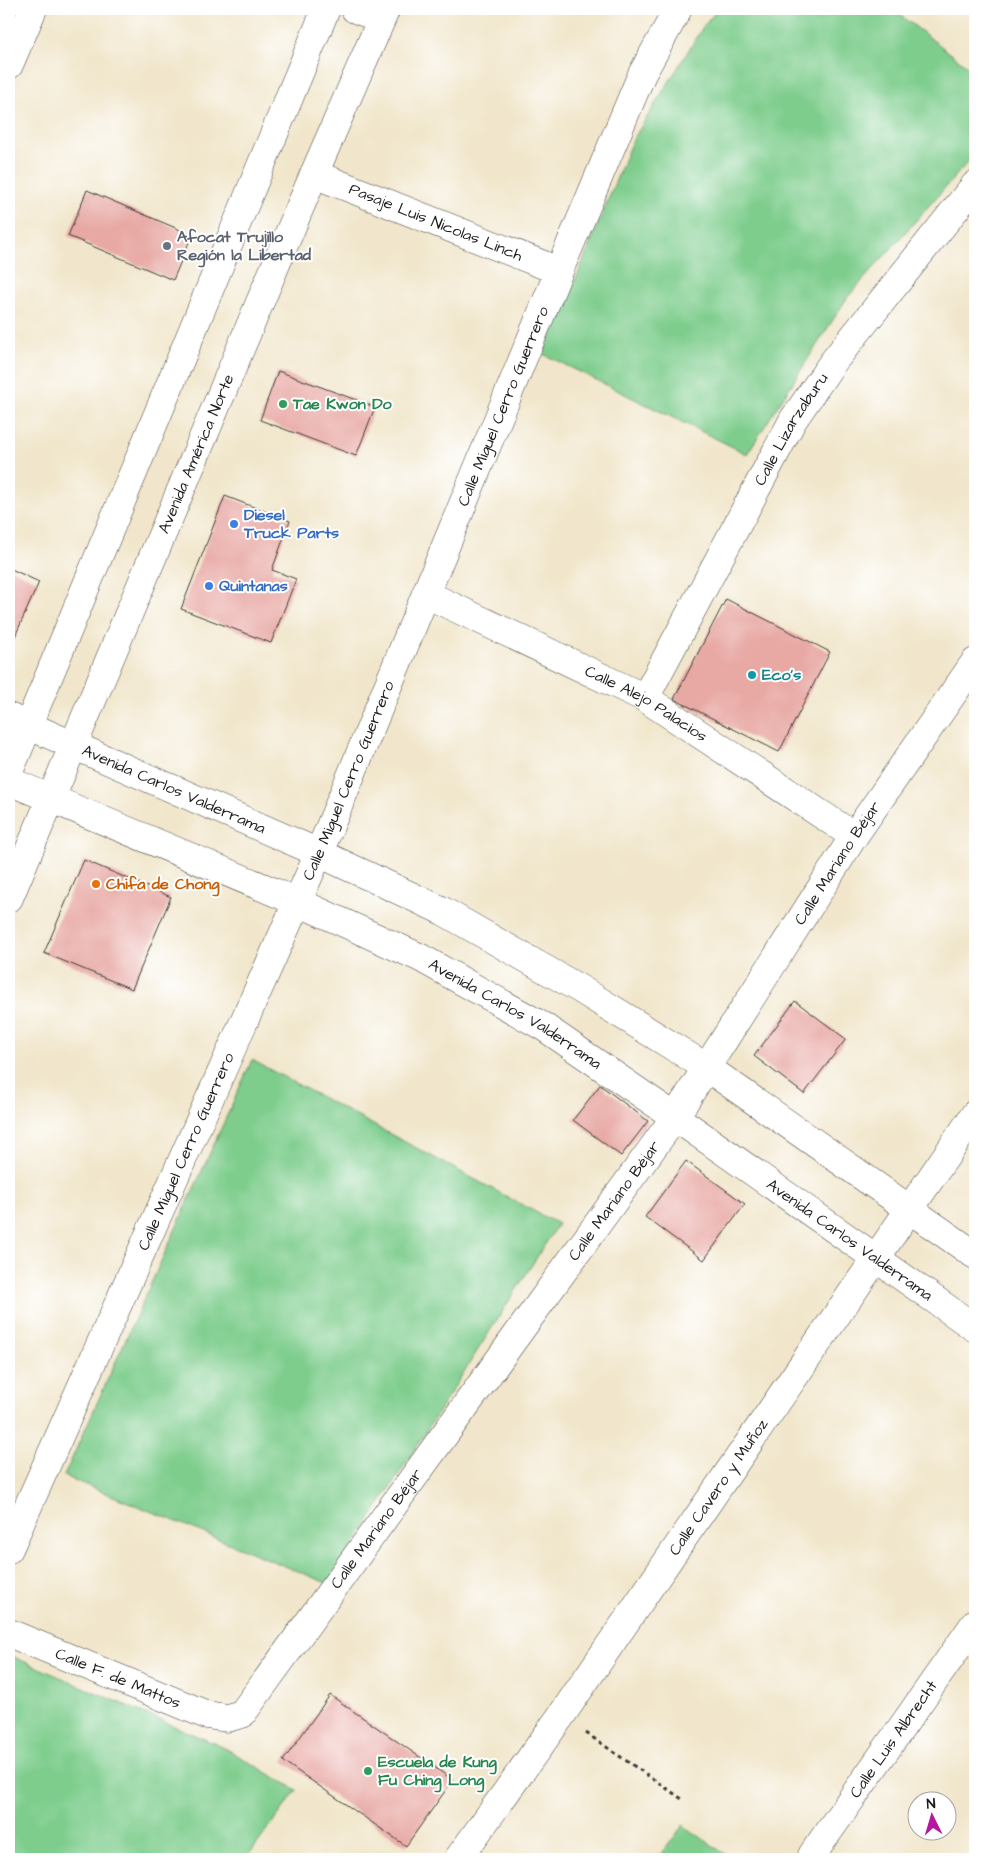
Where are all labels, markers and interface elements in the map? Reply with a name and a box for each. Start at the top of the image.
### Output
street label: Pasaje Luis Nicolas Linch [346,178,526,266]
place label: Afocat Trujillo Región la Libertad [177,226,312,268]
marker: Afocat Trujillo Región la Libertad [161,240,173,252]
street label: Calle Miguel Cerro Guerrero [452,303,554,510]
street label: Calle Lizarzaburu [749,368,833,490]
street label: Avenida América Norte [153,371,240,537]
place label: Tae Kwon Do [292,393,393,415]
marker: Tae Kwon Do [277,398,289,410]
place label: Diesel Truck Parts [243,504,339,544]
marker: Diesel Truck Parts [228,518,240,530]
place label: Quintanas [219,575,288,597]
marker: Quintanas [203,580,215,592]
street label: Calle Alejo Palacios [581,660,712,747]
place label: Eco's [762,664,801,686]
marker: Eco's [746,669,758,681]
street label: Calle Miguel Cerro Guerrero [297,678,400,884]
street label: Avenida Carlos Valderrama [78,739,269,839]
street label: Calle Mariano Béjar [789,797,886,929]
place label: Chifa de Chong [106,873,220,897]
marker: Chifa de Chong [90,878,102,890]
street label: Avenida Carlos Valderrama [425,953,606,1074]
street label: Calle Miguel Cerro Guerrero [132,1049,240,1254]
street label: Calle Mariano Béjar [563,1136,665,1265]
street label: Avenida Carlos Valderrama [762,1174,937,1306]
street label: Calle Cavero y Muñoz [664,1414,773,1560]
street label: Calle Mariano Béjar [325,1464,428,1593]
street label: Calle F. de Mattos [52,1642,184,1714]
street label: Calle Luis Albrecht [844,1675,943,1802]
place label: Escuela de Kung Fu Ching Long [378,1751,498,1793]
marker: Escuela de Kung Fu Ching Long [362,1765,374,1777]
north arrow [906,1790,956,1840]
text: N [926,1794,936,1814]

